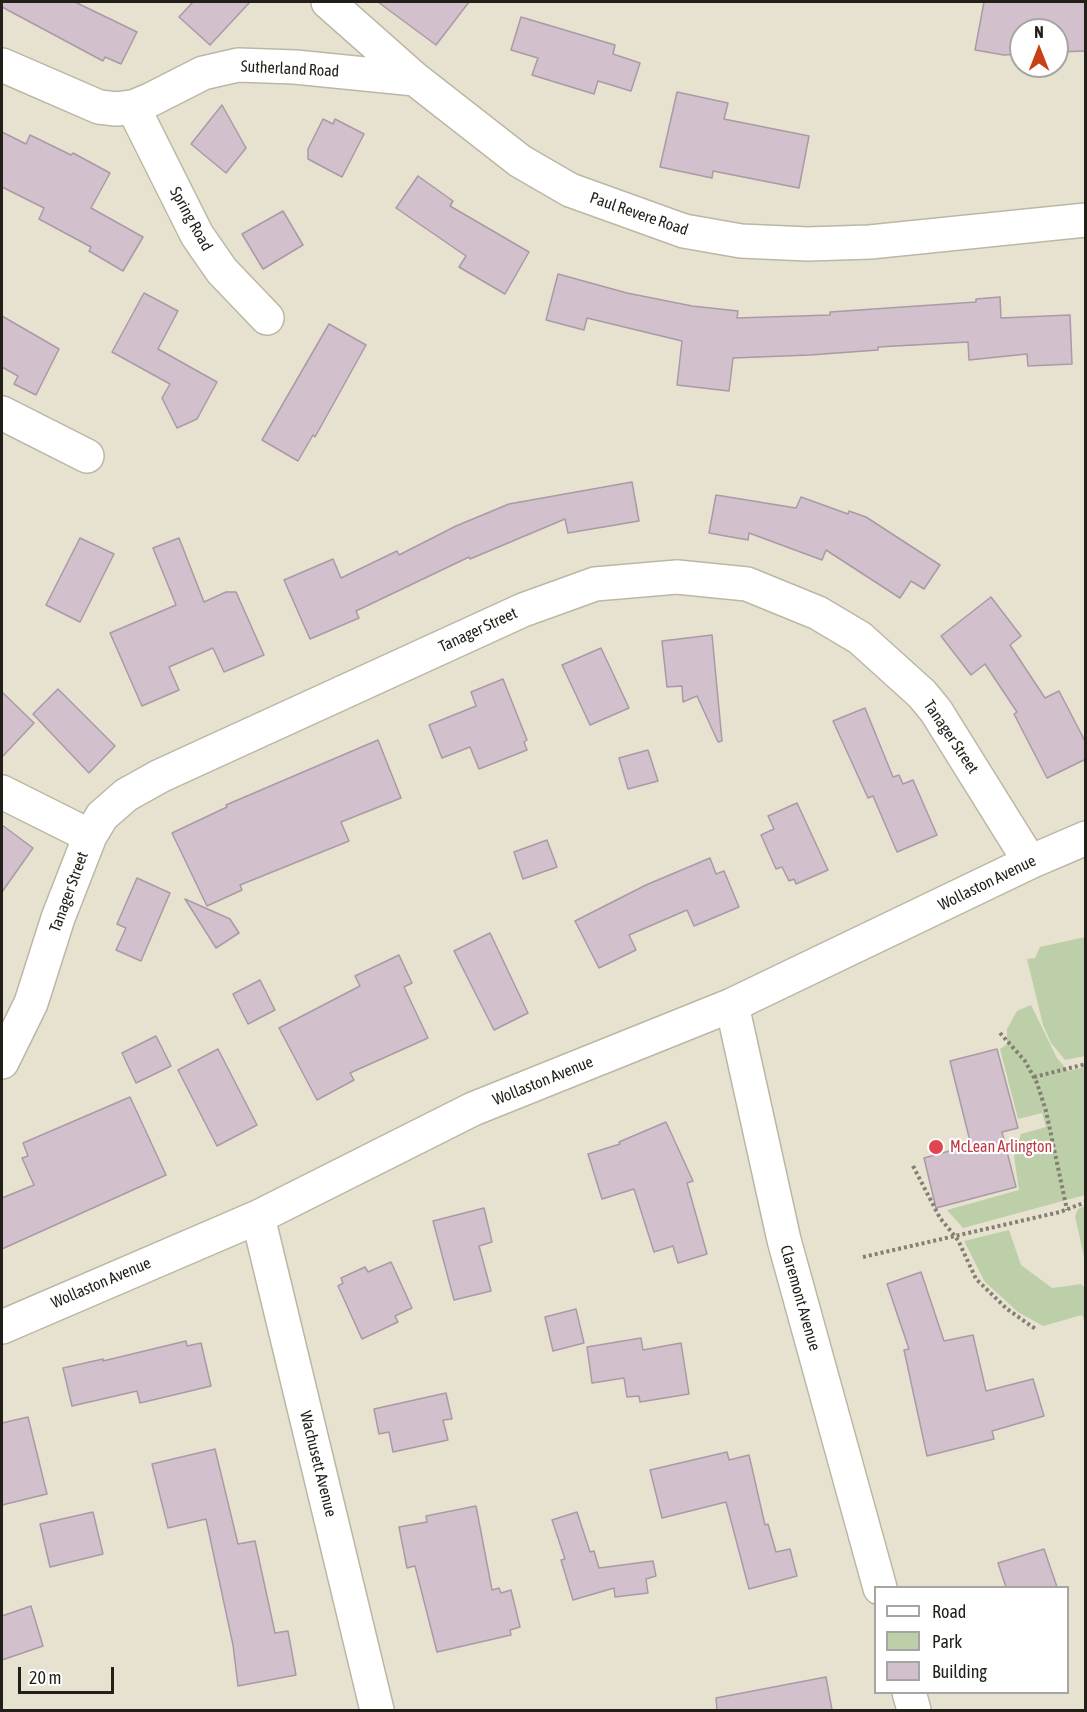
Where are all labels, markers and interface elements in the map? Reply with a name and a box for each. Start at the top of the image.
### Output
north arrow [1009,18,1069,78]
text: N [1034,23,1044,41]
street label: Sutherland Road [240,57,340,81]
street label: Spring Road [166,184,216,254]
street label: Paul Revere Road [587,188,691,240]
street label: Tanager Street [436,603,520,657]
street label: Tanager Street [919,697,983,777]
street label: Tanager Street [46,849,92,935]
street label: Wollaston Avenue [935,851,1039,915]
street label: Wollaston Avenue [490,1052,596,1110]
place label: McLean Arlington [950,1137,1052,1157]
marker: McLean Arlington [927,1138,945,1156]
street label: Claremont Avenue [776,1243,824,1353]
street label: Wollaston Avenue [48,1253,154,1313]
street label: Wachusett Avenue [296,1409,340,1519]
legend [874,1586,1069,1694]
text: Road [932,1601,966,1622]
text: Park [932,1631,962,1652]
scale bar [21,1655,117,1693]
text: Building [932,1661,987,1682]
text: 20 m [29,1667,61,1688]

